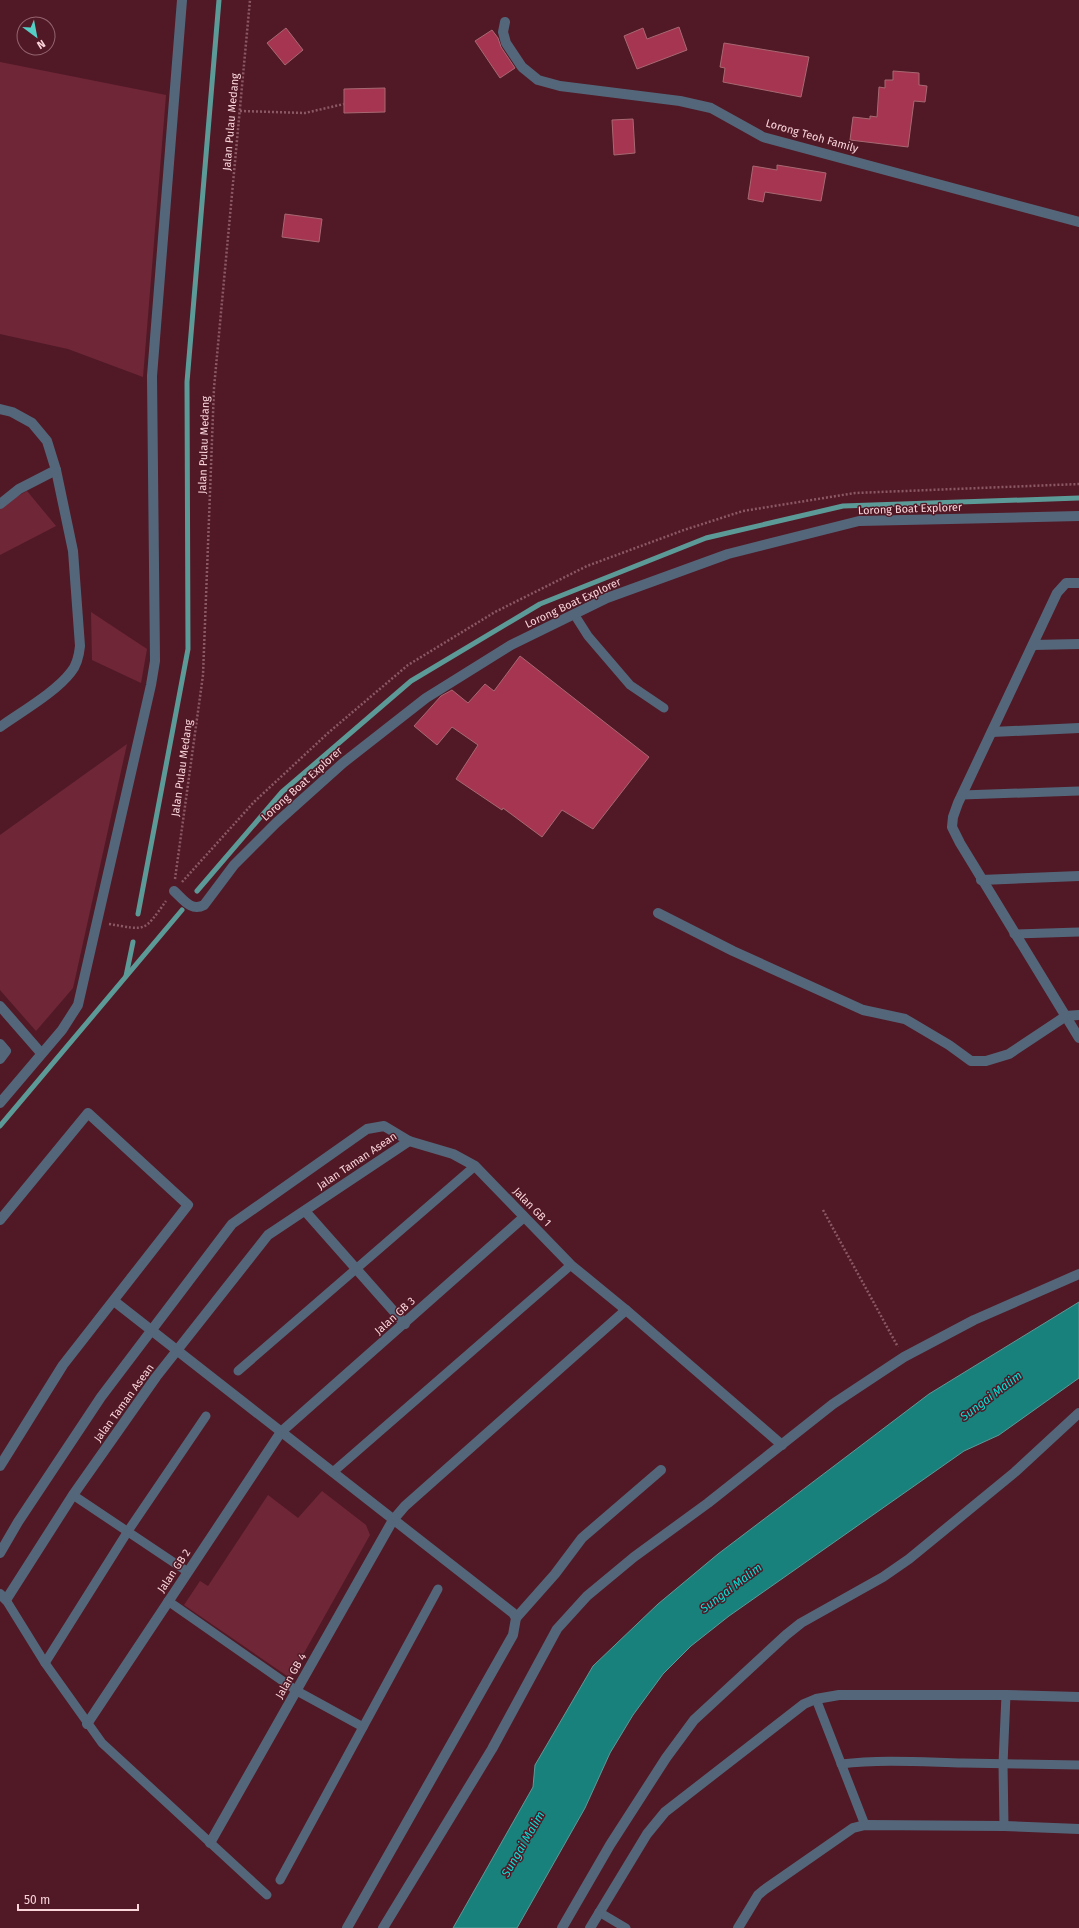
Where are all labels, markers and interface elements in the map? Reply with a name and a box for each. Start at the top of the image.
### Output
north arrow [16,16,56,56]
text: N [34,37,48,52]
street label: Jalan Pulau Medang [220,72,242,171]
street label: Lorong Teoh Family [764,117,860,156]
street label: Jalan Pulau Medang [196,396,212,494]
street label: Lorong Boat Explorer [858,501,963,517]
street label: Lorong Boat Explorer [523,575,624,631]
street label: Jalan Pulau Medang [169,718,195,817]
street label: Lorong Boat Explorer [259,744,346,824]
street label: Jalan Taman Asean [315,1129,399,1193]
street label: Jalan GB 1 [510,1185,554,1229]
street label: Jalan GB 3 [372,1295,418,1337]
street label: Jalan Taman Asean [91,1361,157,1445]
water label: Sungai Malim [957,1368,1025,1424]
street label: Jalan GB 2 [155,1547,193,1595]
water label: Sungai Malim [697,1560,765,1616]
street label: Jalan GB 4 [273,1651,309,1701]
water label: Sungai Malim [498,1809,547,1880]
scale bar [18,1886,138,1912]
text: 50 m [24,1893,50,1907]

